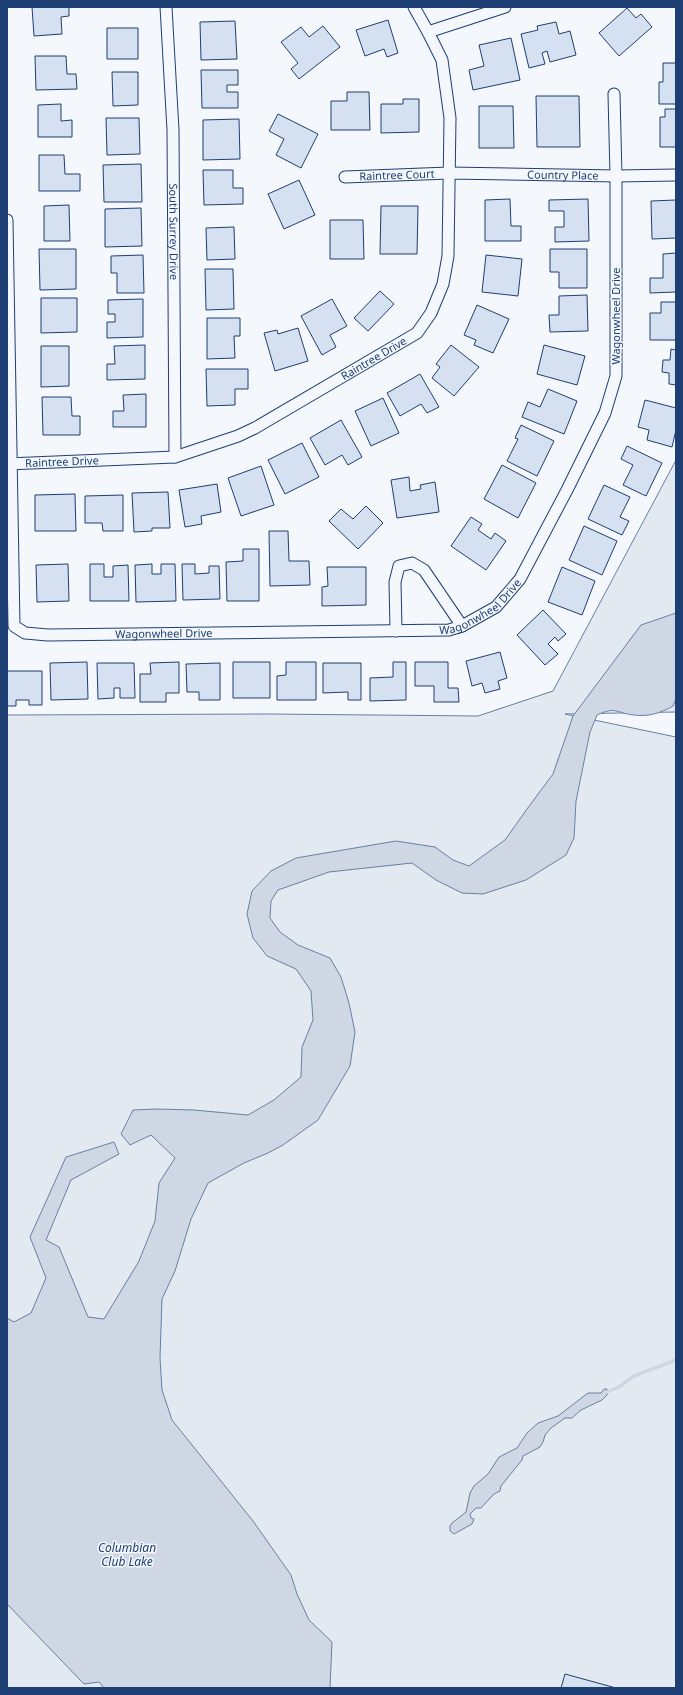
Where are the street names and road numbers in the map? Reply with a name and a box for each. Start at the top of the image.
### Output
street label: Raintree Court [359,166,435,183]
street label: Country Place [527,166,599,183]
street label: South Surrey Drive [166,183,182,280]
street label: Wagonwheel Drive [608,267,623,365]
street label: Raintree Drive [338,333,409,383]
street label: Raintree Drive [25,452,99,470]
street label: Wagonwheel Drive [439,575,524,637]
street label: Wagonwheel Drive [115,625,213,641]

